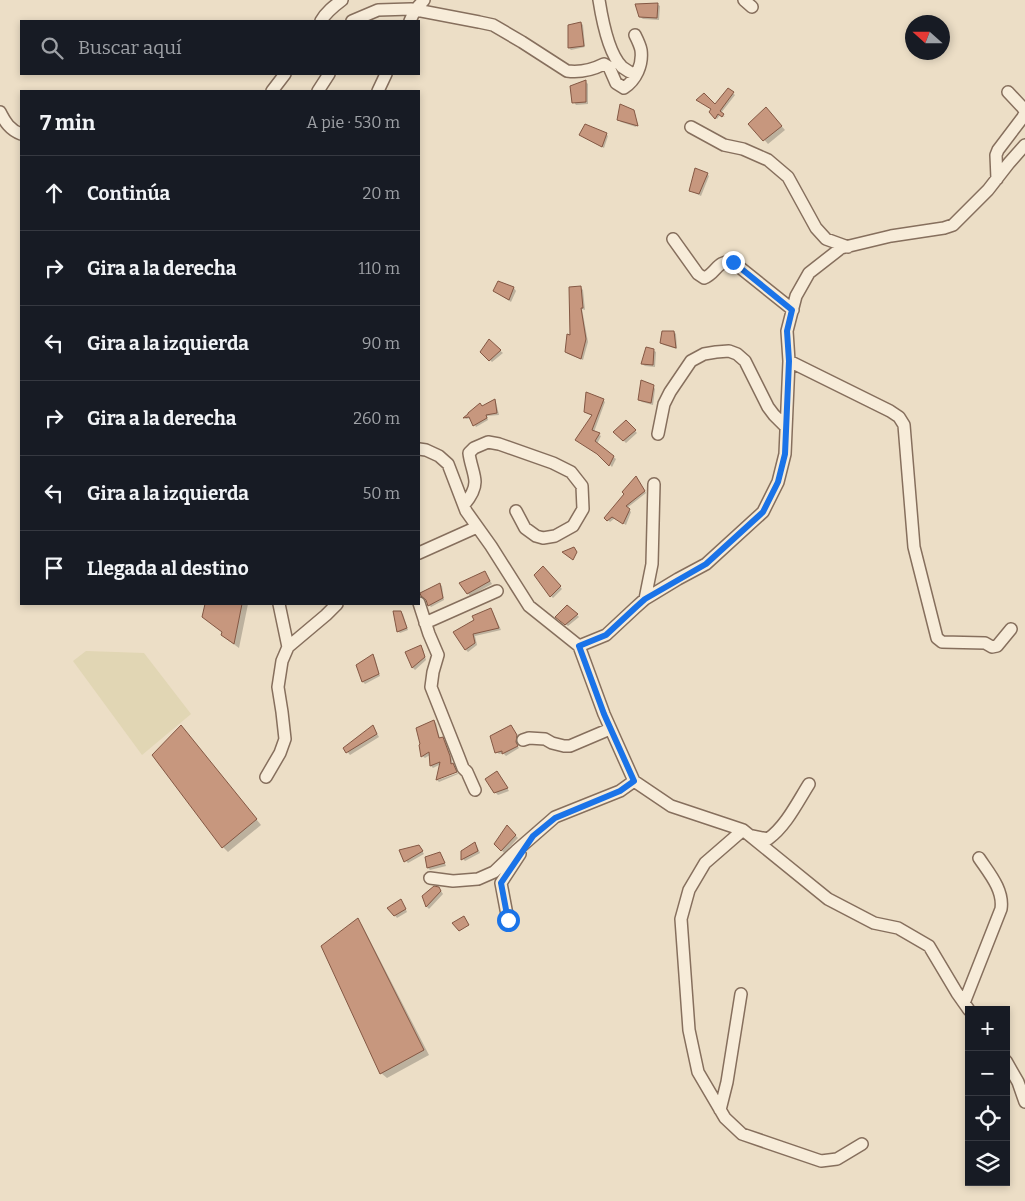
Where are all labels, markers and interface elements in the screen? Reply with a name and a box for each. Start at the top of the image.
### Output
north arrow [905,15,950,60]
search box [20,20,420,75]
icon: search [38,34,66,62]
text: Buscar aquí [78,36,182,59]
text: 7 min [40,110,95,136]
text: A pie · 530 m [307,113,400,132]
icon: ahead [40,179,68,207]
text: Continúa [87,182,170,205]
text: 20 m [363,184,400,203]
route end [722,251,745,274]
icon: right [40,254,68,282]
text: Gira a la derecha [87,257,236,280]
text: 110 m [358,259,400,278]
icon: left [40,329,68,357]
text: Gira a la izquierda [87,332,249,355]
text: 90 m [362,334,400,353]
icon: right [40,404,68,432]
text: Gira a la derecha [87,407,236,430]
text: 260 m [353,409,400,428]
icon: left [40,479,68,507]
text: Gira a la izquierda [87,482,249,505]
text: 50 m [363,484,400,503]
icon: arrive [40,554,68,582]
text: Llegada al destino [87,557,249,580]
route start [497,909,520,932]
map controls [965,1006,1010,1186]
button: + [965,1006,1010,1051]
button: − [965,1051,1010,1096]
button: locate [965,1096,1010,1141]
button: layers [965,1141,1010,1186]

